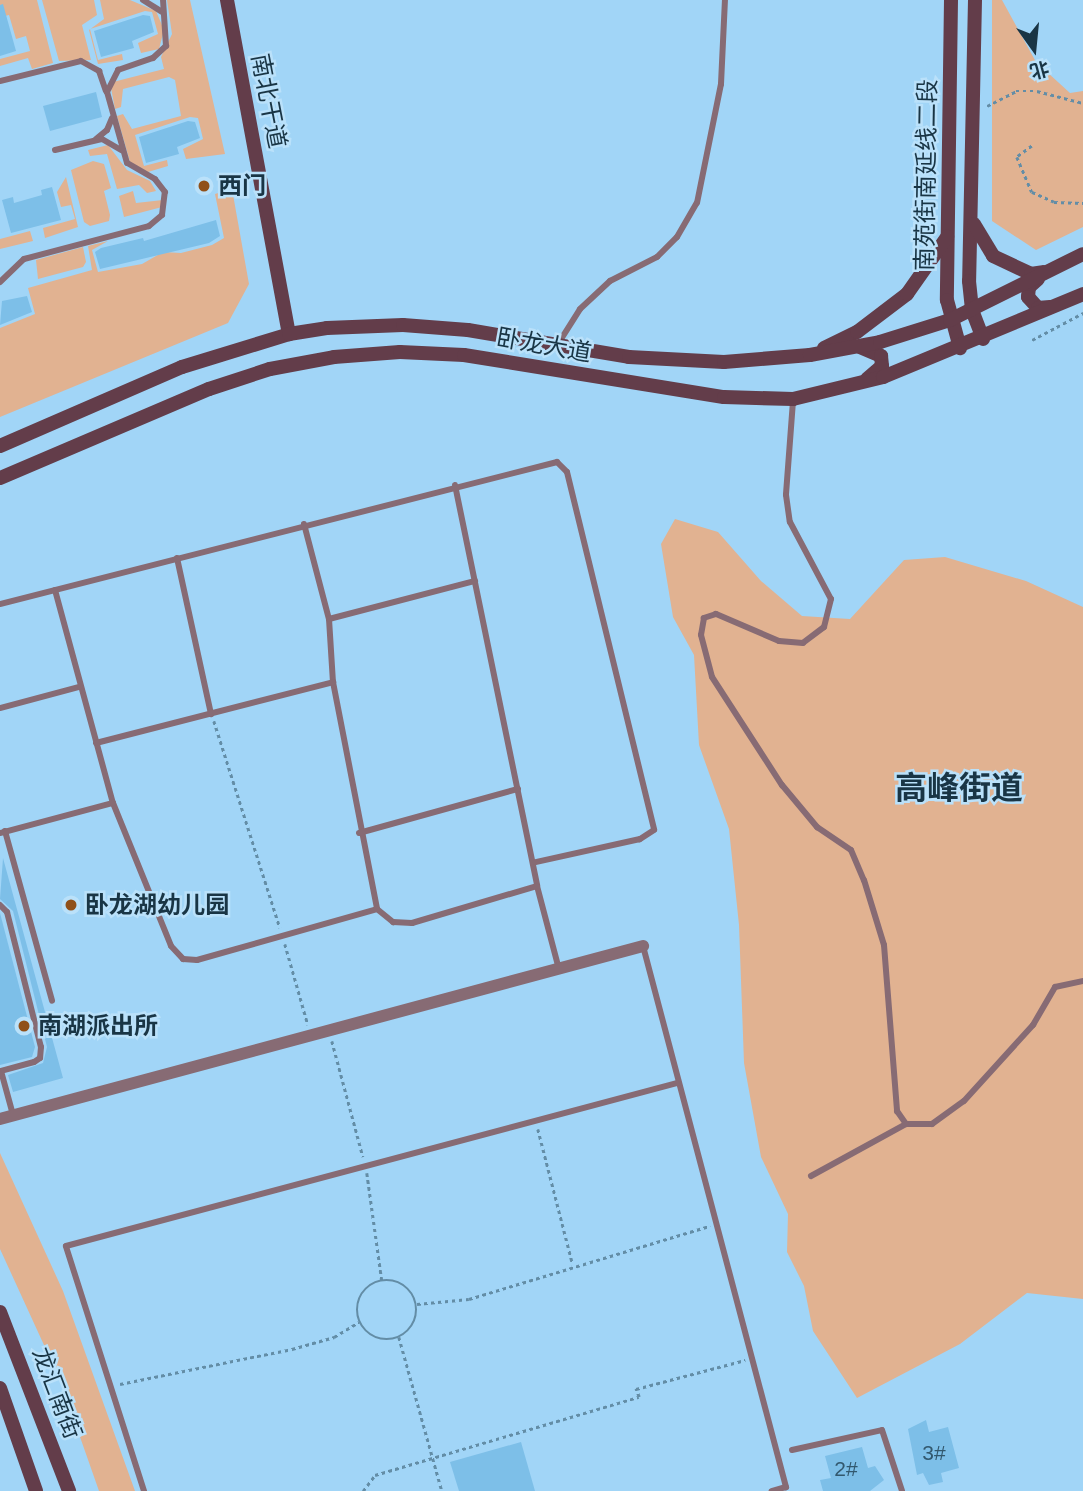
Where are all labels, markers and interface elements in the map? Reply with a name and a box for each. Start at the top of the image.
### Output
north arrow [999,14,1069,84]
street label: 南北干道 [246,51,292,151]
text: 北 [1028,57,1051,82]
street label: 南苑街南延线二段 [910,79,942,271]
place label: 西门 [218,172,266,200]
marker: 西门 [196,178,212,194]
street label: 卧龙大道 [494,322,594,368]
district label: 高峰街道 [895,769,1023,807]
place label: 卧龙湖幼儿园 [85,891,229,919]
marker: 卧龙湖幼儿园 [63,897,79,913]
place label: 南湖派出所 [38,1012,158,1040]
marker: 南湖派出所 [16,1018,32,1034]
street label: 龙汇南街 [26,1343,88,1443]
house number: 3# [922,1440,946,1466]
house number: 2# [834,1456,858,1482]

